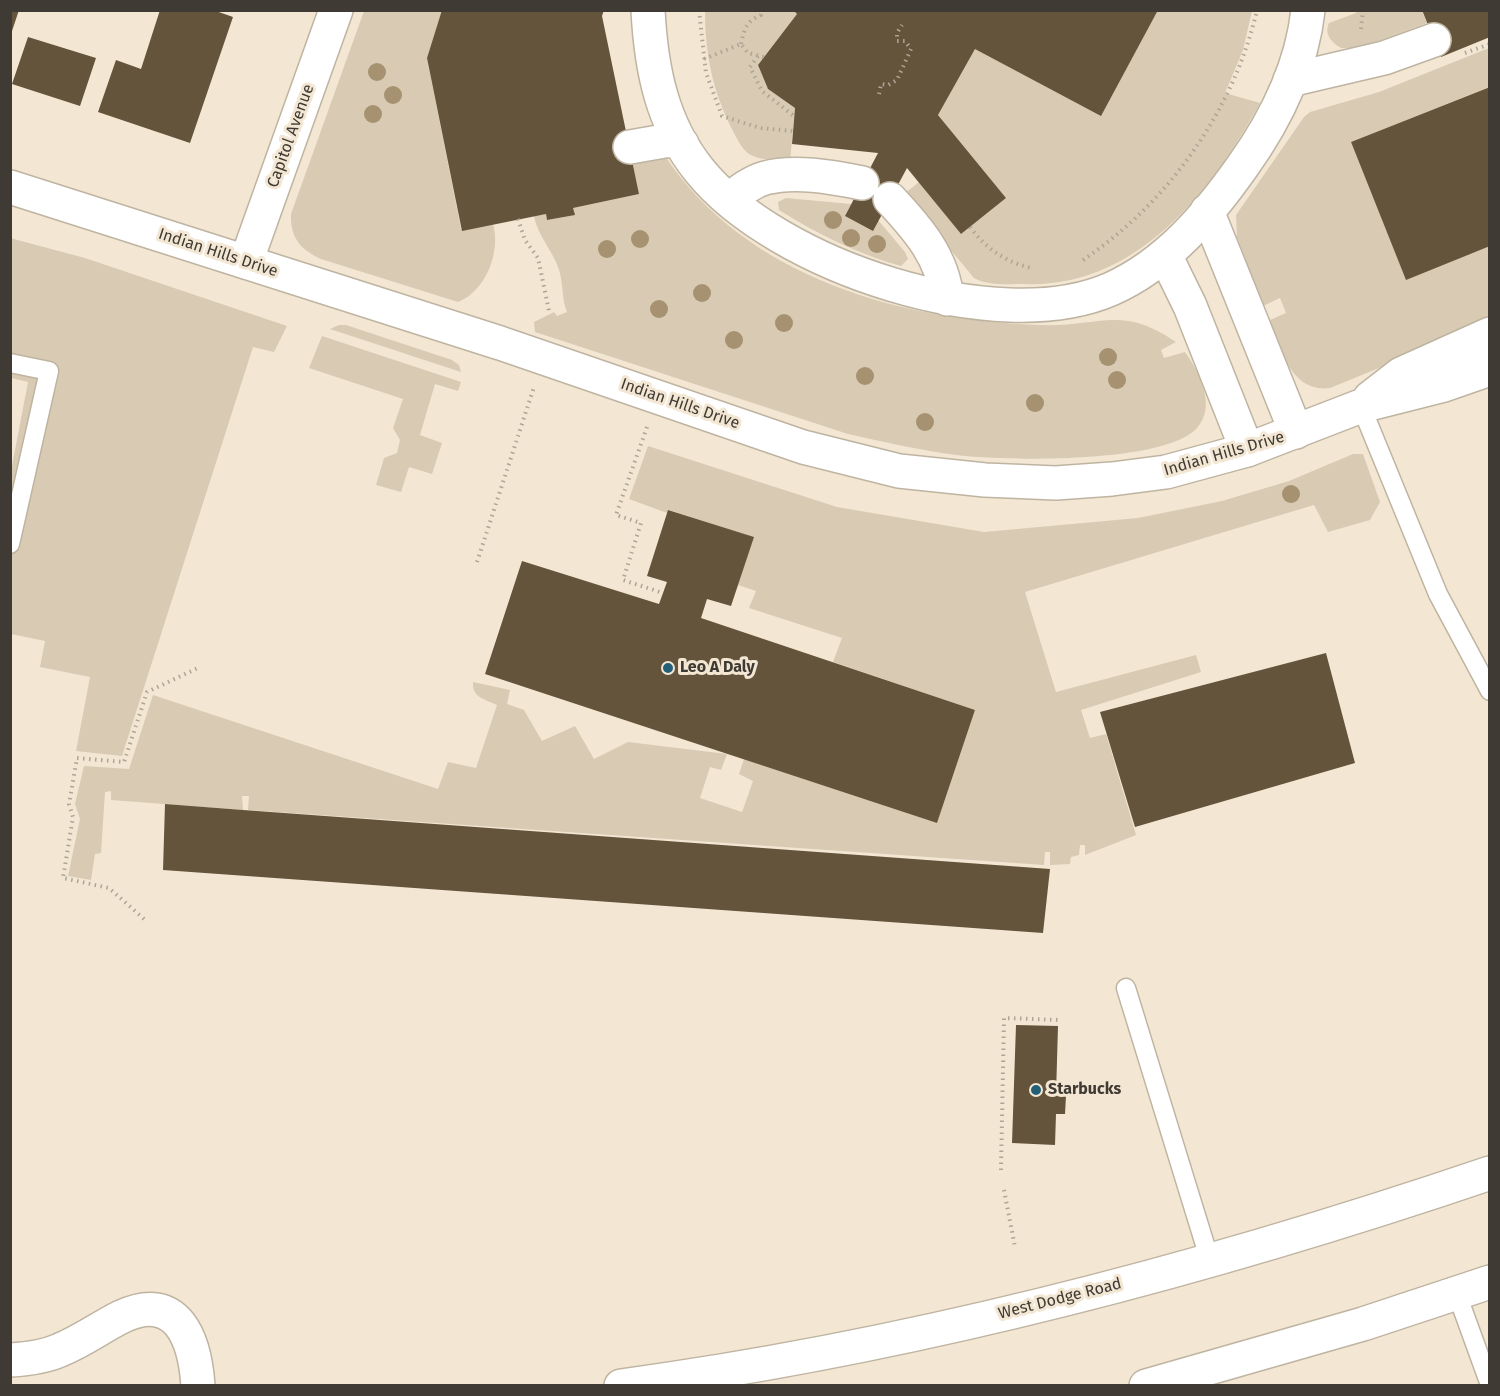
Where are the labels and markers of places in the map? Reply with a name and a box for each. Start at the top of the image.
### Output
place label: Leo A Daly [680,658,755,678]
marker: Leo A Daly [661,661,675,675]
place label: Starbucks [1048,1080,1121,1100]
marker: Starbucks [1029,1083,1043,1097]

